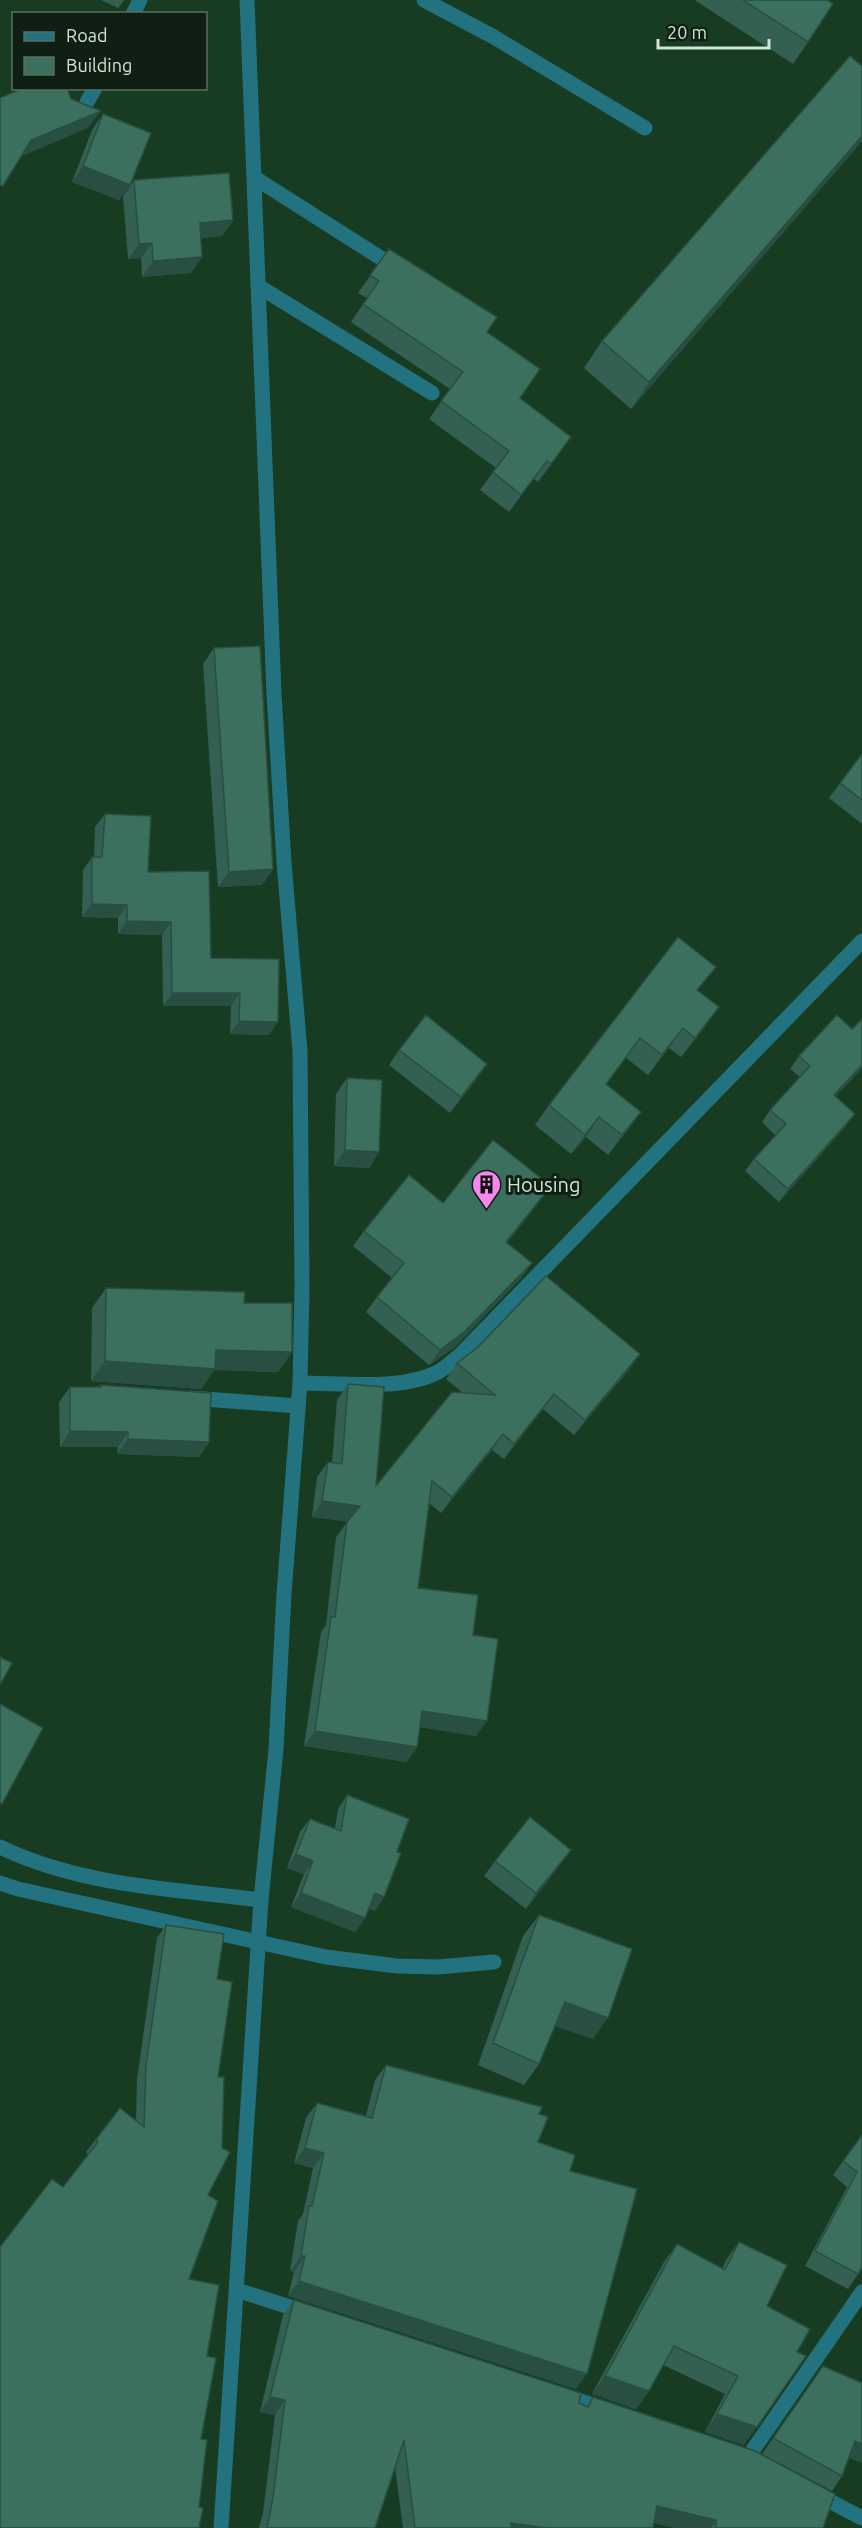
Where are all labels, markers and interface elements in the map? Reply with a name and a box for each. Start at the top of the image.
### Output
legend [12,12,207,90]
scale bar [658,12,769,50]
text: 20 m [667,22,707,42]
text: Road [66,25,108,45]
text: Building [66,55,132,75]
building icon: Housing [470,1168,502,1210]
place label: Housing [507,1173,581,1196]

